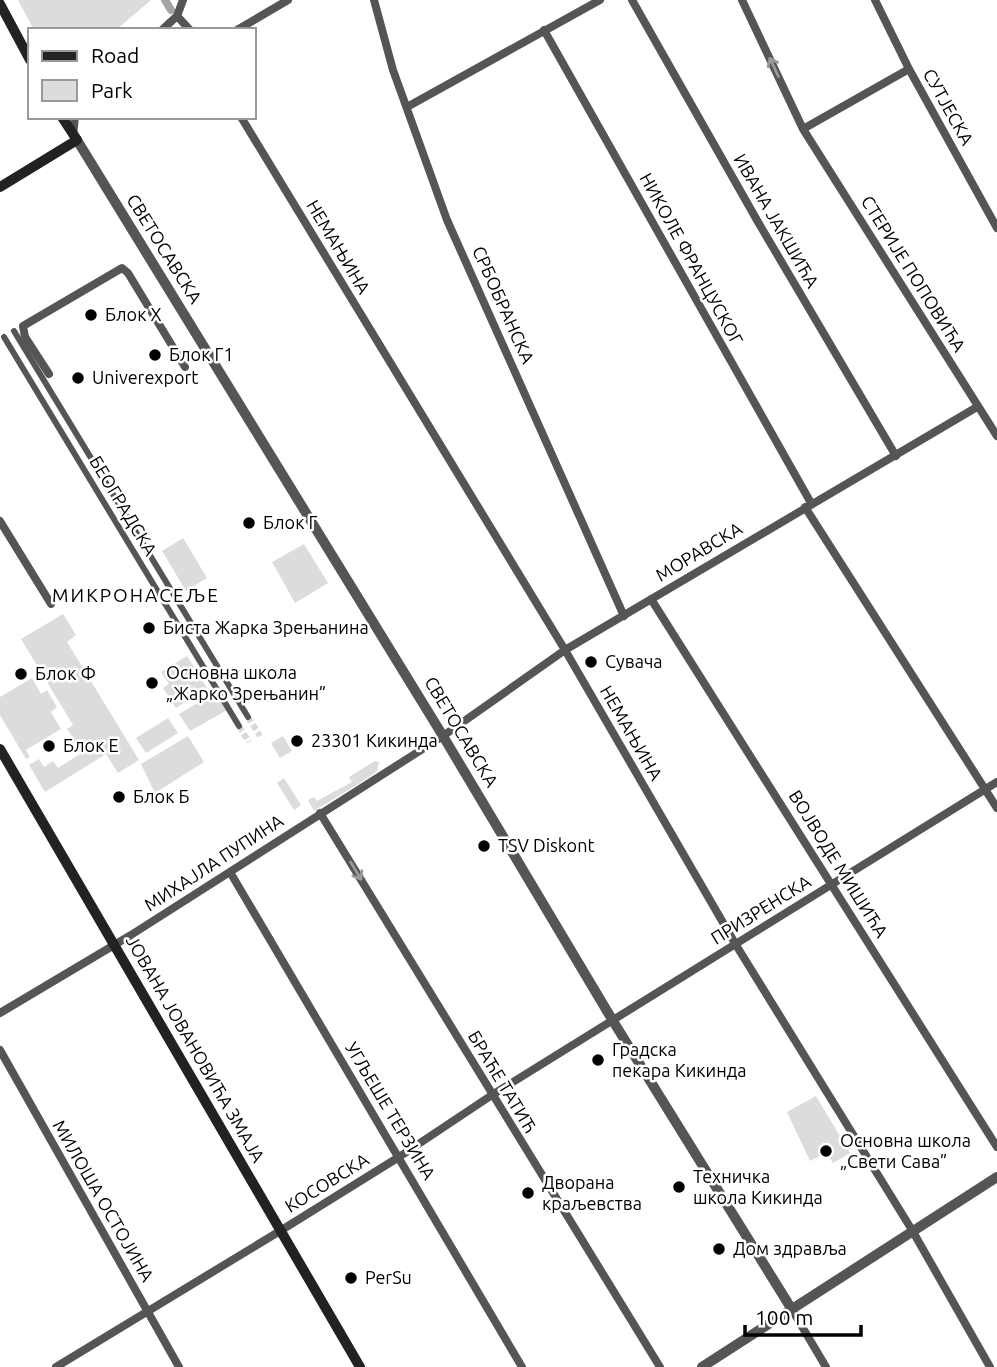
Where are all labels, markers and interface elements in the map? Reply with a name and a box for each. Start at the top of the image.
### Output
legend [28,28,256,119]
text: Road [91,43,139,67]
one-way arrow [766,57,780,78]
street label: СУТЈЕСКА [920,65,978,148]
text: Park [91,78,133,102]
street label: ИВАНА ЈАКШИЋА [730,150,823,291]
street label: НИКОЛЕ ФРАНЦУСКОГ [636,169,748,348]
street label: СВЕТОСАВСКА [123,190,207,307]
street label: СТЕРИЈЕ ПОПОВИЋА [858,192,970,355]
street label: НЕМАЊИНА [303,196,375,297]
street label: СРБОБРАНСКА [469,243,539,367]
place label: Блок Х [105,304,162,324]
marker: Блок Х [83,307,99,323]
place label: Блок Г1 [169,344,234,364]
marker: Блок Г1 [147,347,163,363]
place label: Univerexport [92,367,198,387]
marker: Univerexport [70,370,86,386]
street label: БЕОГРАДСКА [86,452,162,559]
place label: Блок Г [263,512,318,532]
marker: Блок Г [241,515,257,531]
street label: МОРАВСКА [652,517,745,585]
district label: МИКРОНАСЕЉЕ [52,584,220,606]
place label: Биста Жарка Зрењанина [163,617,369,637]
marker: Биста Жарка Зрењанина [141,620,157,636]
place label: Сувача [605,651,663,671]
marker: Сувача [583,654,599,670]
place label: Основна школа „Жарко Зрењанин” [166,662,326,703]
place label: Блок Ф [35,663,96,683]
marker: Блок Ф [13,666,29,682]
street label: СВЕТОСАВСКА [421,673,503,790]
marker: Основна школа „Жарко Зрењанин” [144,675,160,691]
street label: НЕМАЊИНА [597,682,667,784]
place label: 23301 Кикинда [311,730,438,750]
marker: 23301 Кикинда [289,733,305,749]
place label: Блок Е [63,735,119,755]
marker: Блок Е [41,738,57,754]
place label: Блок Б [133,786,190,806]
street label: ВОЈВОДЕ МИШИЋА [785,786,892,941]
marker: Блок Б [111,789,127,805]
street label: МИХАЈЛА ПУПИНА [140,810,287,914]
place label: TSV Diskont [498,835,594,855]
marker: TSV Diskont [476,838,492,854]
one-way arrow [349,860,363,880]
street label: ПРИЗРЕНСКА [707,870,814,948]
street label: ЈОВАНА ЈОВАНОВИЋА ЗМАЈА [123,932,269,1166]
street label: БРАЋЕ ТАТИЋ [465,1027,541,1136]
street label: УГЉЕШЕ ТЕРЗИНА [342,1038,440,1183]
place label: Градска пекара Кикинда [612,1039,747,1080]
marker: Градска пекара Кикинда [590,1052,606,1068]
street label: МИЛОША ОСТОЈИНА [49,1116,158,1285]
place label: Основна школа „Свети Сава” [840,1130,971,1171]
marker: Основна школа „Свети Сава” [818,1143,834,1159]
street label: КОСОВСКА [281,1148,372,1216]
place label: Техничка школа Кикинда [693,1166,823,1207]
place label: Дворана краљевства [542,1172,642,1213]
marker: Техничка школа Кикинда [671,1179,687,1195]
marker: Дворана краљевства [520,1185,536,1201]
place label: Дом здравља [733,1238,847,1258]
marker: Дом здравља [711,1241,727,1257]
place label: PerSu [365,1267,412,1287]
marker: PerSu [343,1270,359,1286]
scale bar [745,1294,860,1338]
text: 100 m [755,1305,813,1329]

